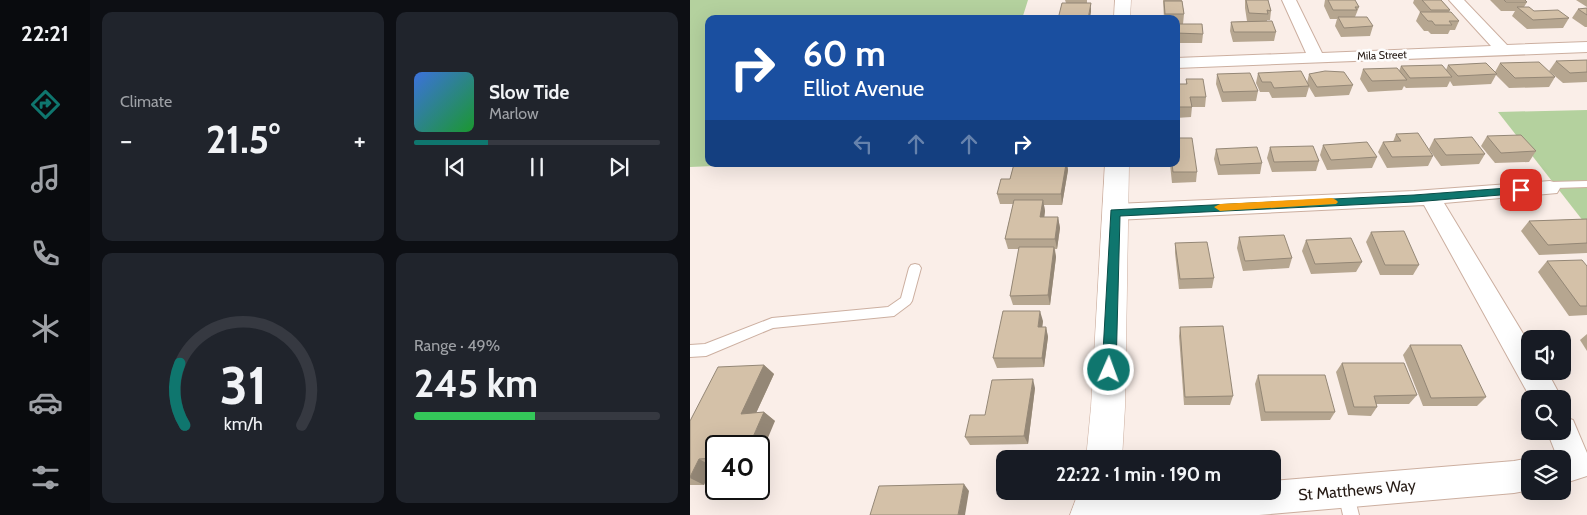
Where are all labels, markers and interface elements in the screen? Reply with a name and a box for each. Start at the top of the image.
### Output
text: 22:21 [21,20,69,47]
text: 60 m [803,32,886,75]
icon: right [720,35,785,100]
street label: Mila Street [1357,47,1407,63]
text: Elliot Avenue [803,75,924,102]
text: Slow Tide [489,81,569,104]
icon: directions [28,87,63,122]
text: Climate [120,92,172,111]
text: Marlow [489,104,539,123]
text: 21.5° [206,116,280,163]
text: − [120,123,132,157]
text: + [354,123,366,157]
icon: left [849,130,877,158]
icon: ahead [902,130,930,158]
icon: ahead [955,130,983,158]
icon: right [1008,130,1036,158]
icon: previous [441,153,469,181]
icon: pause [523,153,551,181]
icon: next [605,153,633,181]
icon: music [28,161,63,196]
pin [1500,169,1542,211]
icon: arrive [1507,176,1535,204]
icon: phone [28,236,63,271]
icon: climate [28,311,63,346]
map controls [1521,330,1571,500]
button: sound [1521,330,1571,380]
text: Range · 49% [414,336,500,355]
position arrow [1082,343,1134,395]
text: 31 [219,354,267,417]
text: 245 km [414,360,538,407]
icon: car [28,385,63,420]
button: search [1521,390,1571,440]
text: km/h [223,413,263,434]
speed limit sign: 40 [705,435,770,500]
button: layers [1521,450,1571,500]
icon: filters [28,460,63,495]
text: 22:22 · 1 min · 190 m [1056,463,1221,486]
street label: St Matthews Way [1297,475,1417,505]

